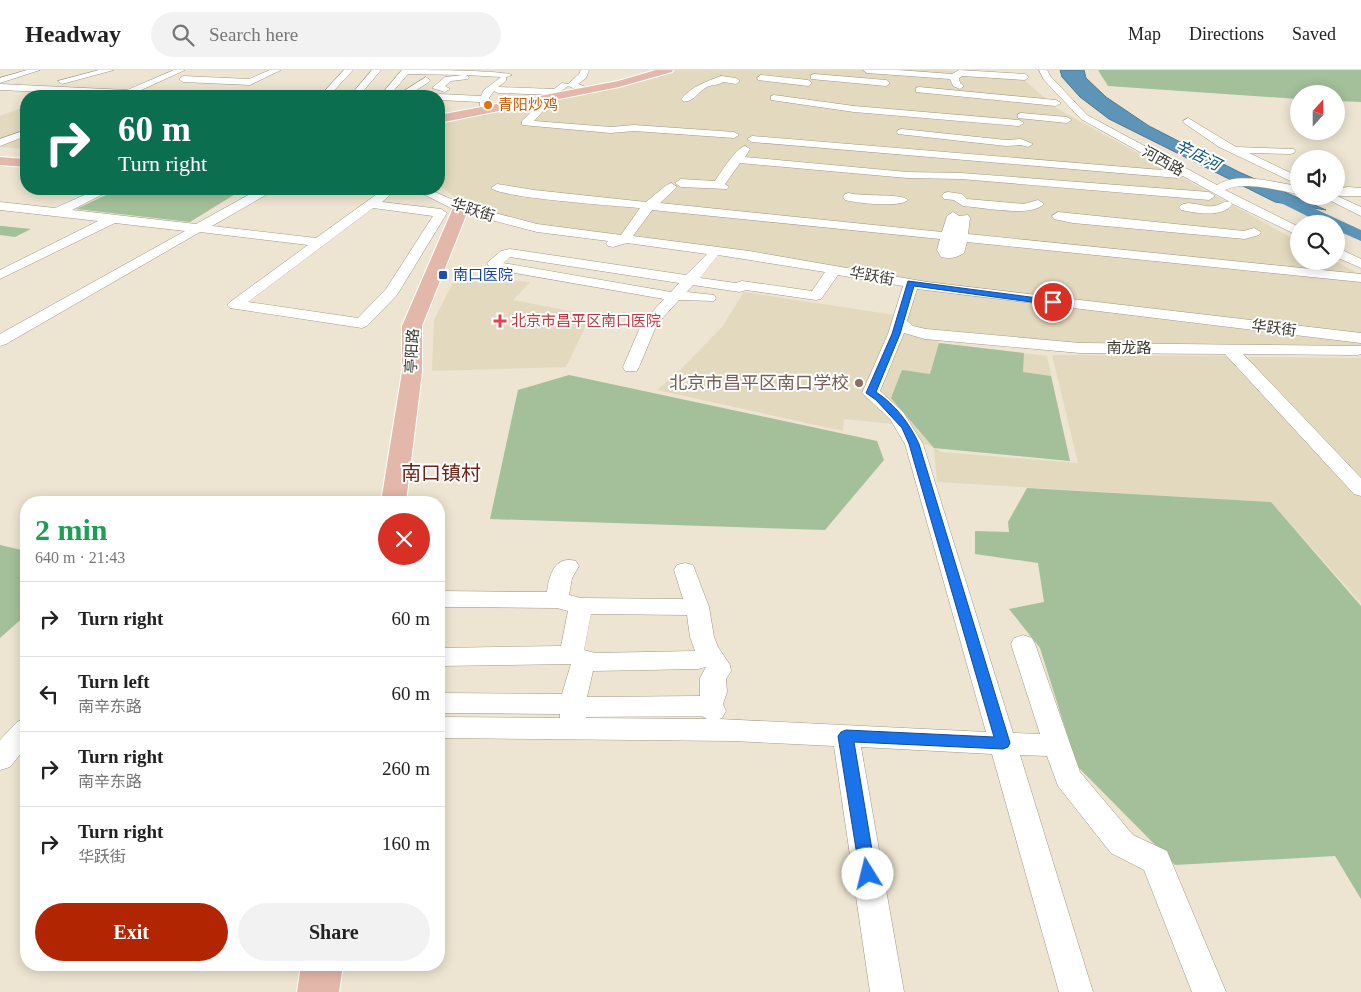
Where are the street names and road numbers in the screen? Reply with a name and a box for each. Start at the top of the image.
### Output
street label: 河西路 [1139,143,1187,179]
street label: 华跃街 [449,194,497,225]
street label: 华跃街 [848,263,896,288]
street label: 华跃街 [1251,316,1297,339]
street label: 亭阳路 [403,328,421,374]
street label: 南龙路 [1106,339,1152,356]

